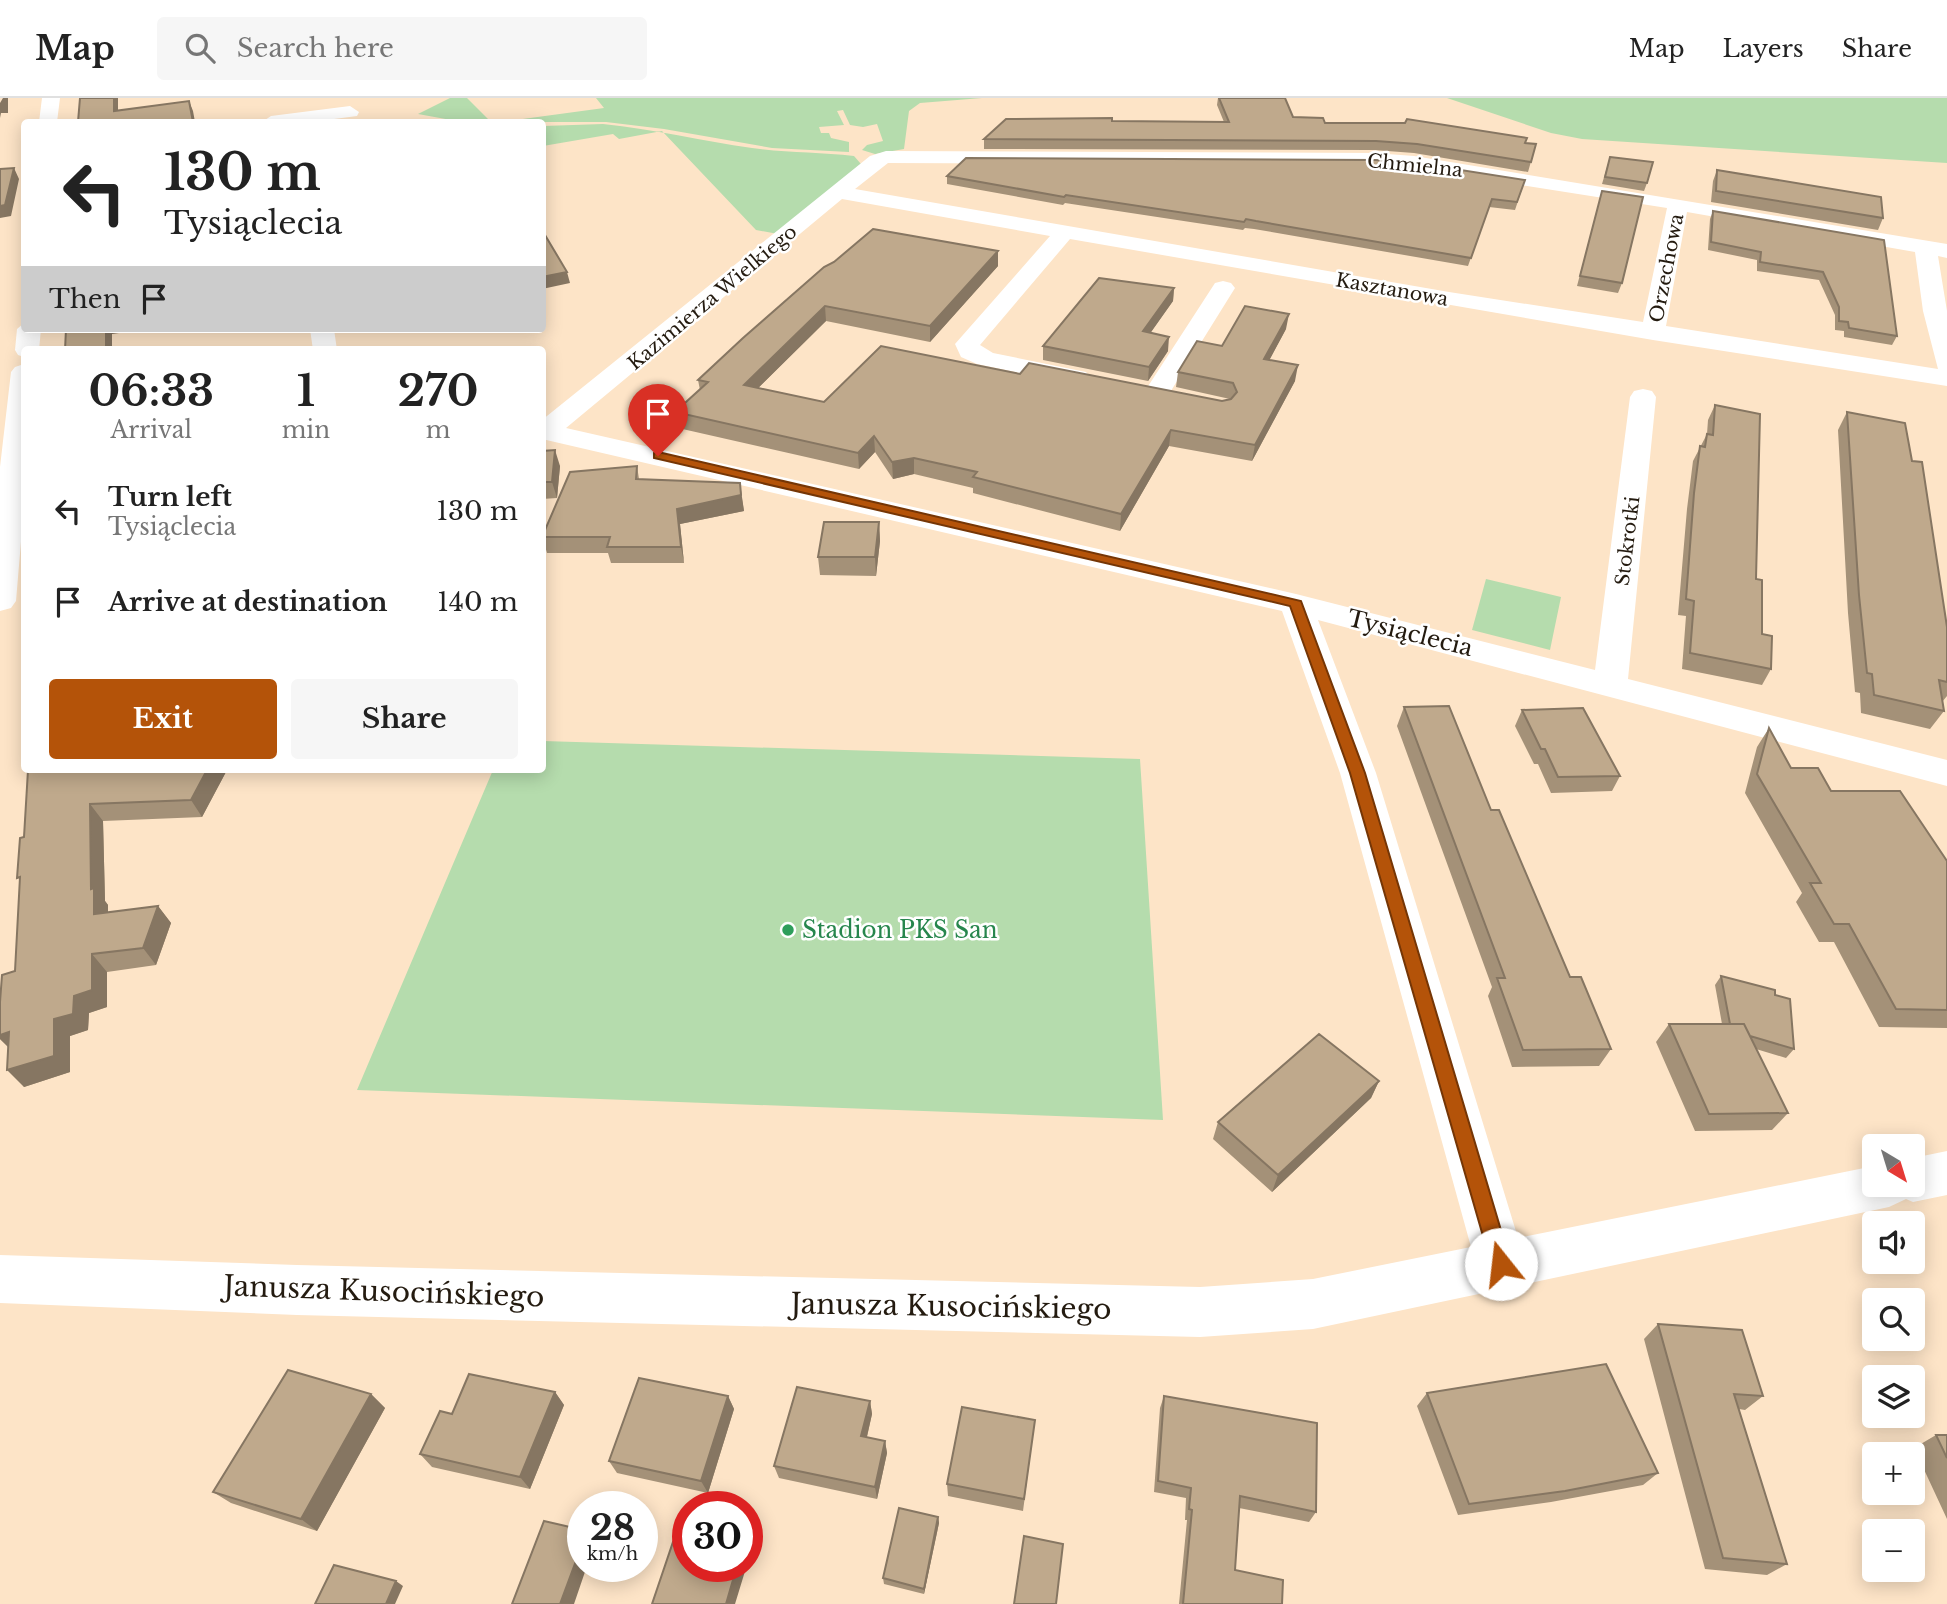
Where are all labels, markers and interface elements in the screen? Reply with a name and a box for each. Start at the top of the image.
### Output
search box [157,17,647,80]
text: Map [35,28,115,69]
icon: search [181,29,219,67]
text: Search here [237,32,394,64]
text: Map [1629,34,1685,63]
text: Layers [1723,34,1804,63]
text: Share [1842,34,1912,63]
text: 130 m [164,142,321,203]
icon: left [49,147,140,238]
street label: Chmielna [1366,149,1464,182]
text: Tysiąclecia [164,203,342,243]
street label: Orzechowa [1645,211,1688,324]
street label: Kazimierza Wielkiego [623,220,801,375]
street label: Kasztanowa [1334,268,1450,311]
icon: arrive [135,280,173,318]
text: Then [49,283,121,315]
text: 06:33 [89,365,214,417]
text: 1 [297,365,315,417]
text: 270 [398,365,478,417]
pin [628,384,688,456]
icon: arrive [639,395,677,433]
text: Arrival [111,416,192,444]
text: min [282,416,330,444]
text: m [426,416,450,444]
text: Turn left [108,481,232,513]
icon: left [49,492,87,530]
street label: Stokrotki [1611,494,1644,587]
text: 130 m [436,495,518,527]
text: Tysiąclecia [108,513,236,541]
icon: arrive [49,583,87,621]
text: Arrive at destination [108,586,388,618]
text: 140 m [437,586,518,618]
street label: Tysiąclecia [1344,604,1476,662]
button: Exit [49,679,277,759]
button: Share [291,679,518,759]
place label: Stadion PKS San [802,916,998,944]
marker: Stadion PKS San [780,922,796,938]
north arrow [1862,1134,1925,1197]
map controls [1862,1134,1925,1582]
button: sound [1862,1211,1925,1274]
position arrow [1464,1227,1538,1301]
street label: Janusza Kusocińskiego [219,1268,545,1315]
street label: Janusza Kusocińskiego [786,1286,1112,1327]
button: search [1862,1288,1925,1351]
button: layers [1862,1365,1925,1428]
button: + [1862,1442,1925,1505]
speed limit sign: 30 [672,1491,763,1582]
text: 28 [590,1506,635,1549]
button: − [1862,1519,1925,1582]
text: km/h [587,1543,638,1565]

